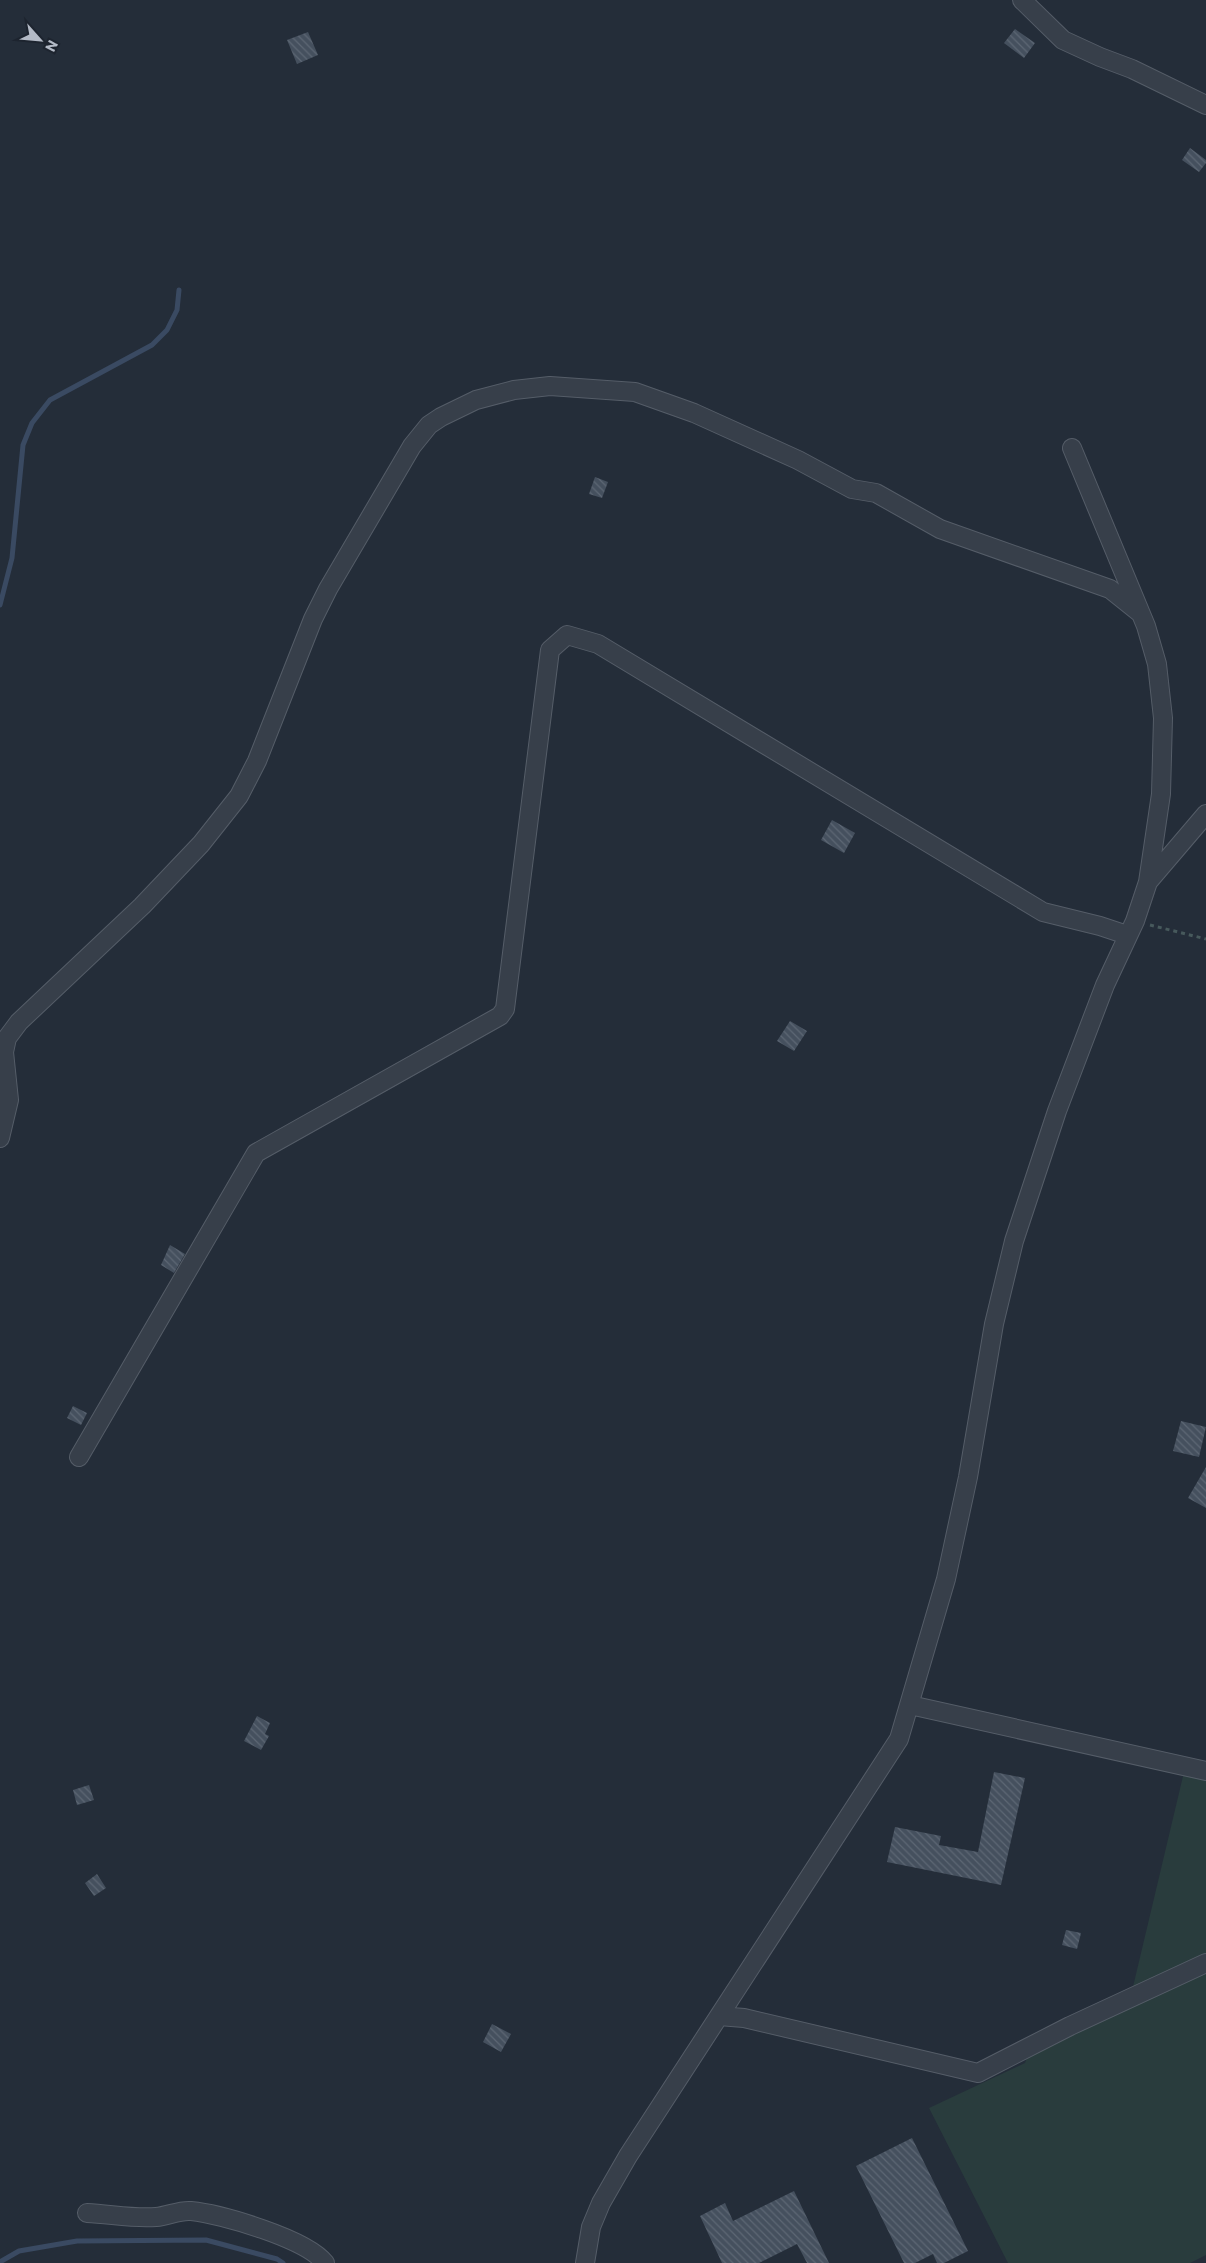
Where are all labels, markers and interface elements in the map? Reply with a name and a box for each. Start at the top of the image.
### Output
north arrow [15,15,65,65]
text: N [42,38,62,55]

